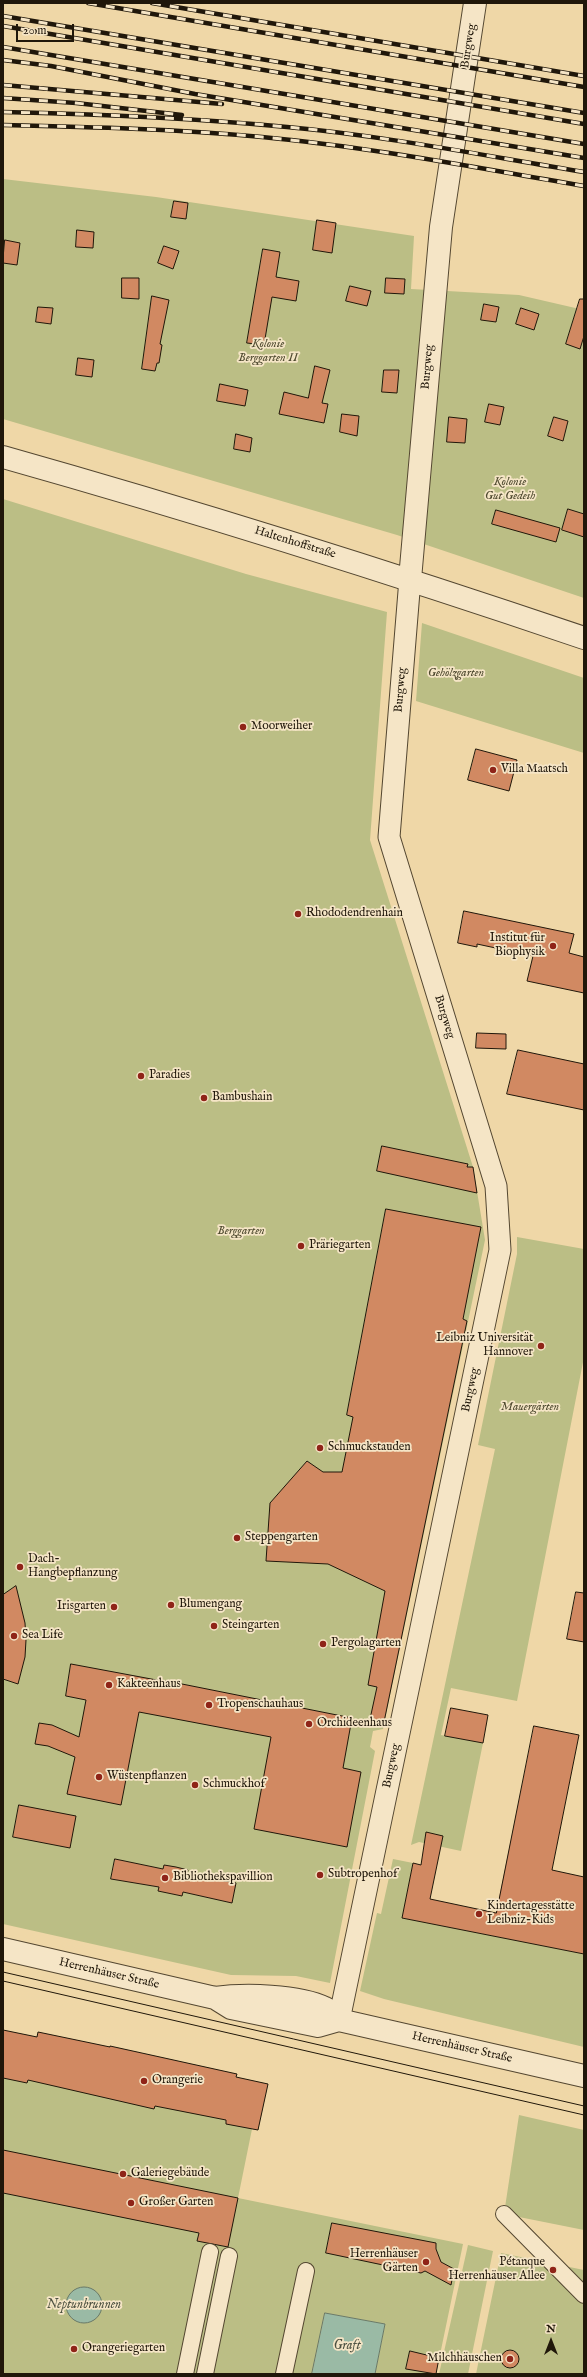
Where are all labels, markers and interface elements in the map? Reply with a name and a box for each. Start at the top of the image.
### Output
scale bar [18,16,76,42]
text: 20 m [23,23,46,38]
street label: Burgweg [458,23,480,69]
park label: Kolonie Berggarten II [238,338,298,366]
street label: Burgweg [419,344,437,390]
park label: Kolonie Gut Gedeih [485,476,535,504]
street label: Haltenhoffstraße [253,524,337,562]
street label: Burgweg [392,667,410,713]
park label: Gehölzgarten [428,667,484,681]
place label: Moorweiher [251,720,312,734]
marker: Moorweiher [238,722,248,732]
place label: Villa Maatsch [501,763,568,777]
marker: Villa Maatsch [488,765,498,775]
place label: Rhododendrenhain [306,907,403,921]
marker: Rhododendrenhain [293,909,303,919]
place label: Institut für Biophysik [490,932,545,960]
marker: Institut für Biophysik [548,941,558,951]
street label: Burgweg [431,993,457,1041]
place label: Paradies [149,1069,190,1083]
marker: Paradies [136,1071,146,1081]
place label: Bambushain [212,1091,272,1105]
marker: Bambushain [199,1093,209,1103]
park label: Berggarten [217,1225,265,1239]
place label: Präriegarten [309,1239,371,1253]
marker: Präriegarten [296,1241,306,1251]
place label: Leibniz Universität Hannover [436,1332,533,1360]
marker: Leibniz Universität Hannover [536,1341,546,1351]
street label: Burgweg [459,1366,483,1414]
park label: Mauergärten [501,1401,559,1415]
place label: Schmuckstauden [328,1441,411,1455]
marker: Schmuckstauden [315,1443,325,1453]
place label: Steppengarten [245,1531,318,1545]
marker: Steppengarten [232,1533,242,1543]
place label: Dach- Hangbepflanzung [28,1553,118,1581]
marker: Dach- Hangbepflanzung [15,1562,25,1572]
place label: Blumengang [179,1598,242,1612]
place label: Irisgarten [57,1600,106,1614]
marker: Blumengang [166,1600,176,1610]
marker: Irisgarten [109,1602,119,1612]
place label: Steingarten [222,1619,280,1633]
marker: Steingarten [209,1621,219,1631]
place label: Sea Life [22,1629,63,1643]
marker: Sea Life [9,1631,19,1641]
place label: Pergolagarten [331,1637,401,1651]
marker: Pergolagarten [318,1639,328,1649]
place label: Kakteenhaus [117,1678,181,1692]
marker: Kakteenhaus [104,1680,114,1690]
place label: Tropenschauhaus [217,1698,303,1712]
marker: Tropenschauhaus [204,1700,214,1710]
place label: Orchideenhaus [317,1717,392,1731]
marker: Orchideenhaus [304,1719,314,1729]
street label: Burgweg [380,1742,404,1790]
place label: Wüstenpflanzen [107,1770,187,1784]
marker: Wüstenpflanzen [94,1772,104,1782]
place label: Schmuckhof [203,1778,265,1792]
marker: Schmuckhof [190,1780,200,1790]
place label: Subtropenhof [328,1868,397,1882]
marker: Subtropenhof [315,1870,325,1880]
place label: Bibliothekspavillion [173,1871,273,1885]
marker: Bibliothekspavillion [160,1873,170,1883]
place label: Kindertagesstätte Leibniz-Kids [487,1900,574,1928]
marker: Kindertagesstätte Leibniz-Kids [474,1909,484,1919]
street label: Herrenhäuser Straße [57,1955,161,1993]
street label: Herrenhäuser Straße [410,2029,514,2067]
place label: Orangerie [152,2074,203,2088]
marker: Orangerie [139,2076,149,2086]
place label: Galeriegebäude [131,2167,209,2181]
marker: Galeriegebäude [118,2169,128,2179]
place label: Großer Garten [139,2196,213,2210]
marker: Großer Garten [126,2198,136,2208]
place label: Herrenhäuser Gärten [350,2248,418,2276]
place label: Pétanque Herrenhäuser Allee [448,2256,545,2284]
marker: Herrenhäuser Gärten [421,2257,431,2267]
marker: Pétanque Herrenhäuser Allee [548,2265,558,2275]
water label: Neptunbrunnen [47,2297,121,2313]
north arrow [531,2321,571,2361]
text: N [546,2322,556,2336]
water label: Graft [333,2338,361,2354]
place label: Orangeriegarten [82,2342,165,2356]
marker: Orangeriegarten [69,2344,79,2354]
place label: Milchhäuschen [427,2352,502,2366]
marker: Milchhäuschen [505,2354,515,2364]

